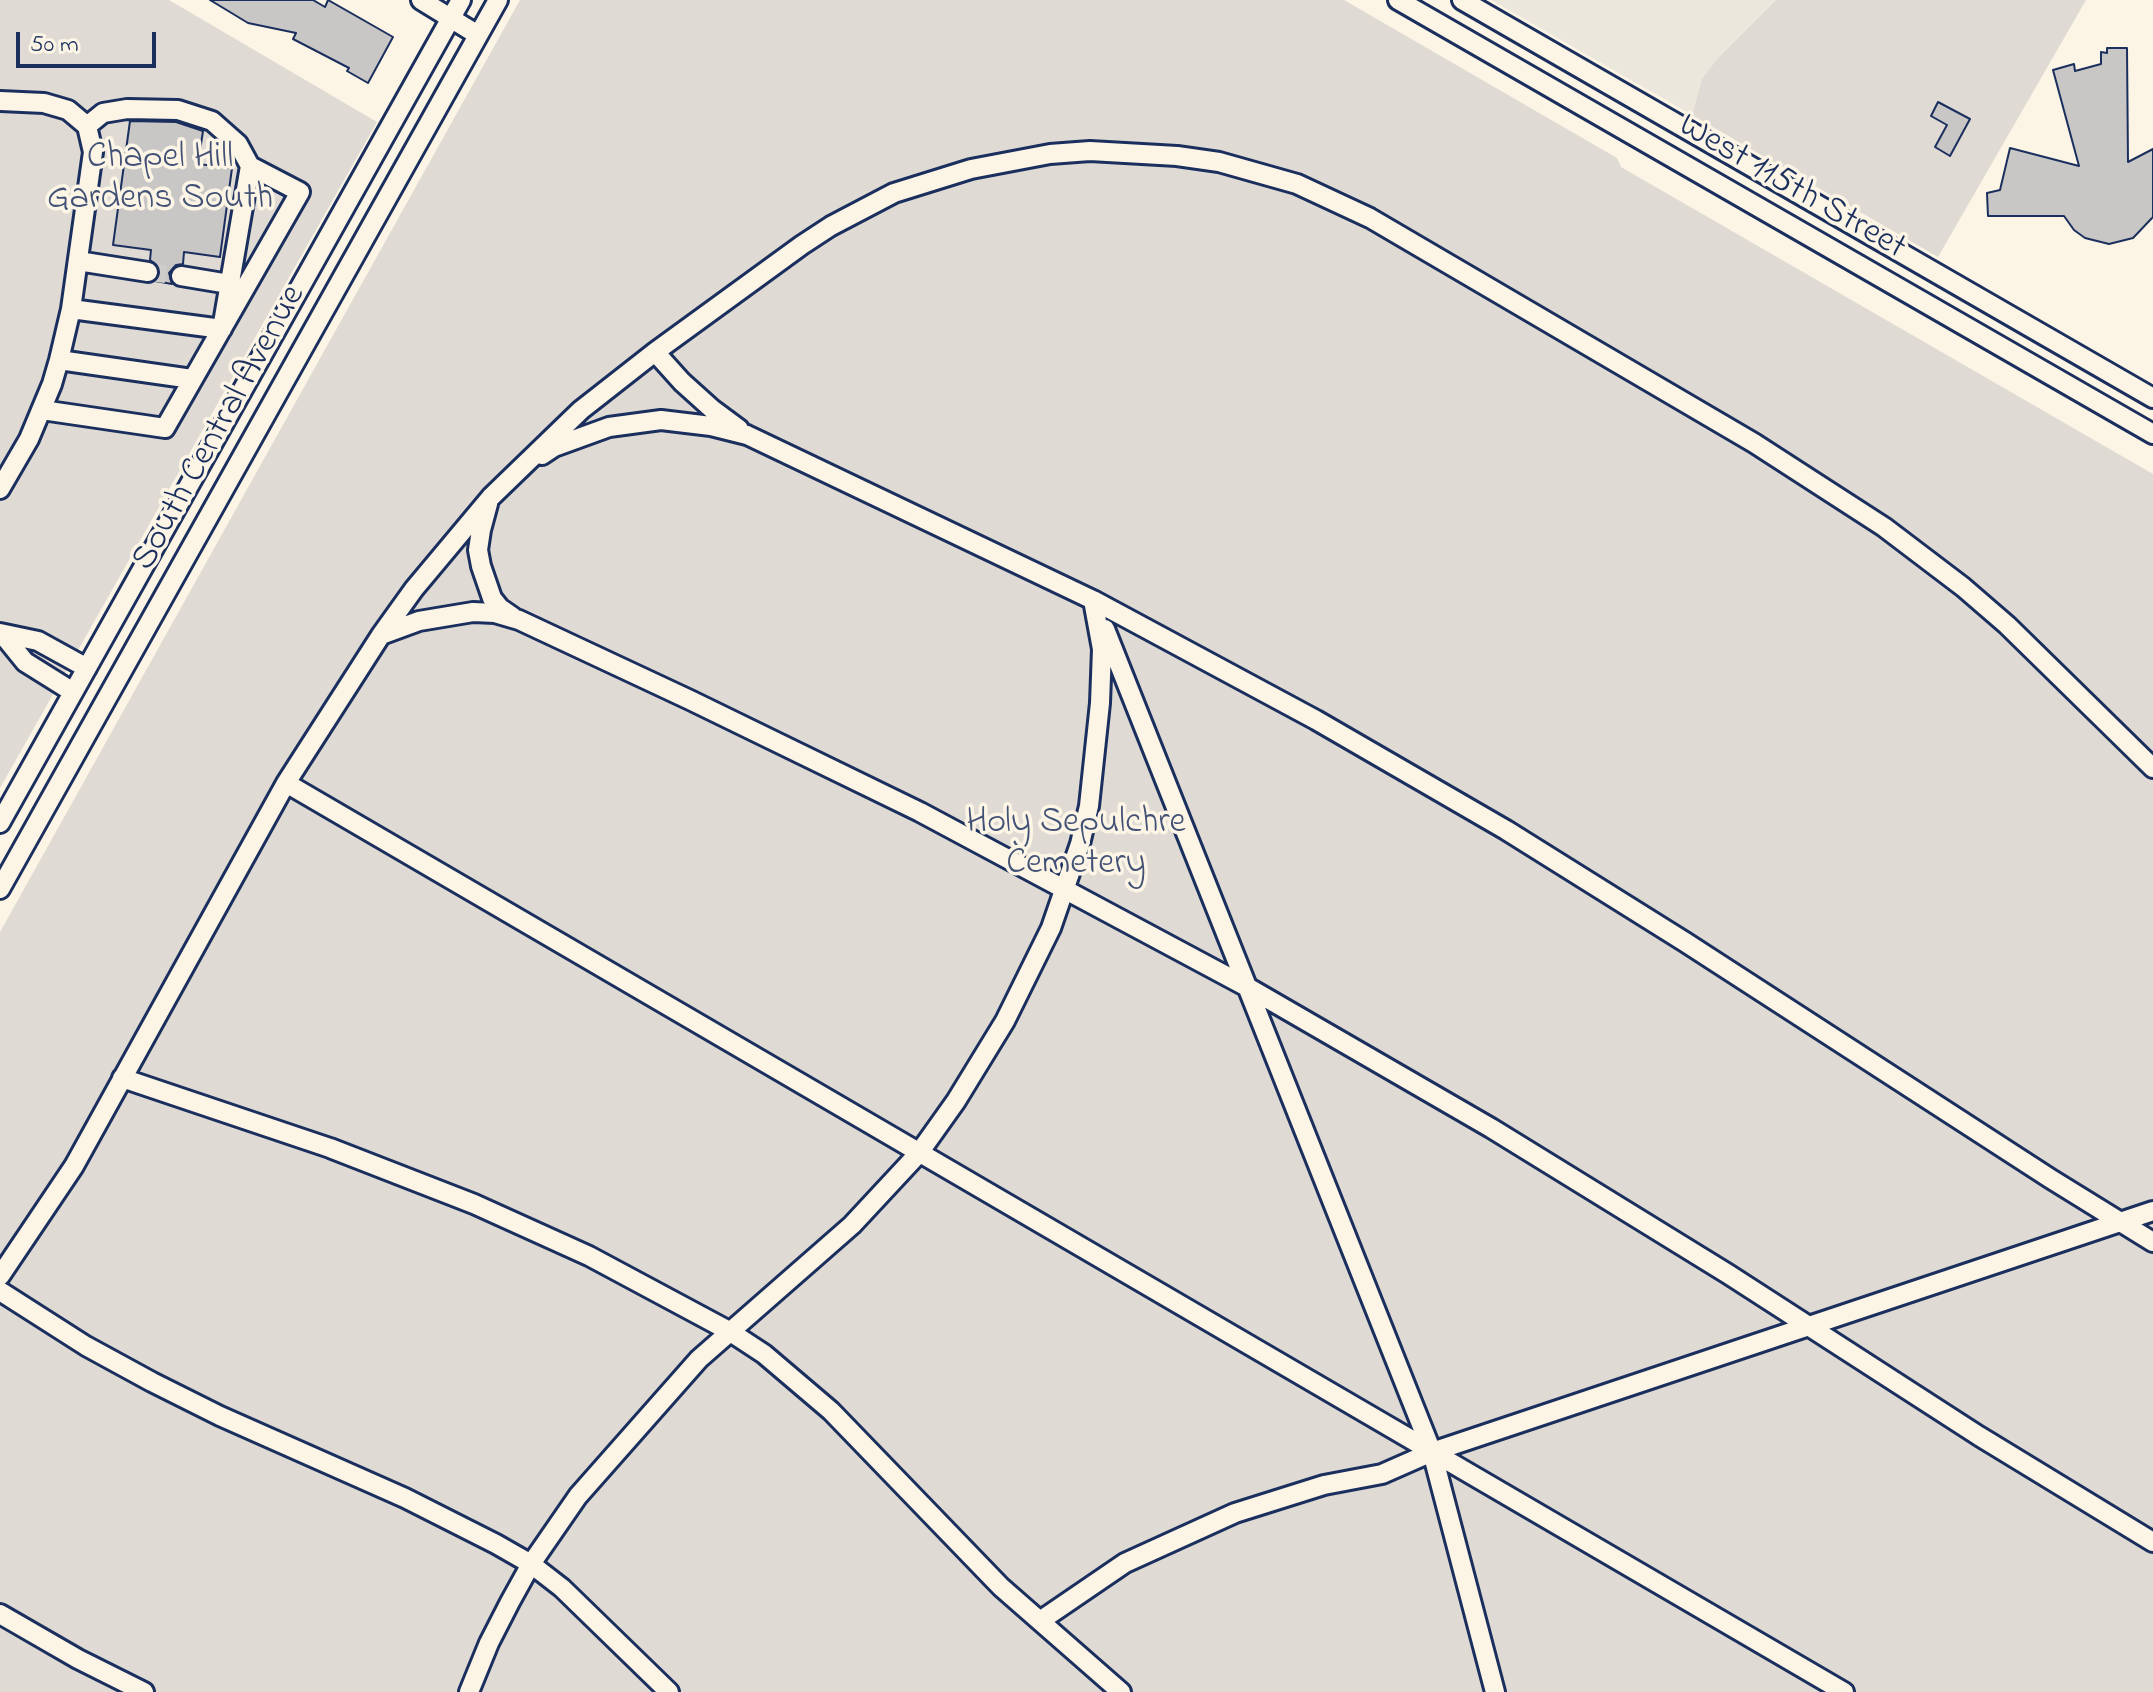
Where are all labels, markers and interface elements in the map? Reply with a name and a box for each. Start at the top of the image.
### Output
scale bar [20,16,160,66]
text: 50 m [30,28,79,63]
street label: West 115th Street [1669,106,1913,272]
park label: Chapel Hill Gardens South [47,138,273,223]
street label: South Central Avenue [125,279,317,579]
park label: Holy Sepulchre Cemetery [966,803,1186,888]

